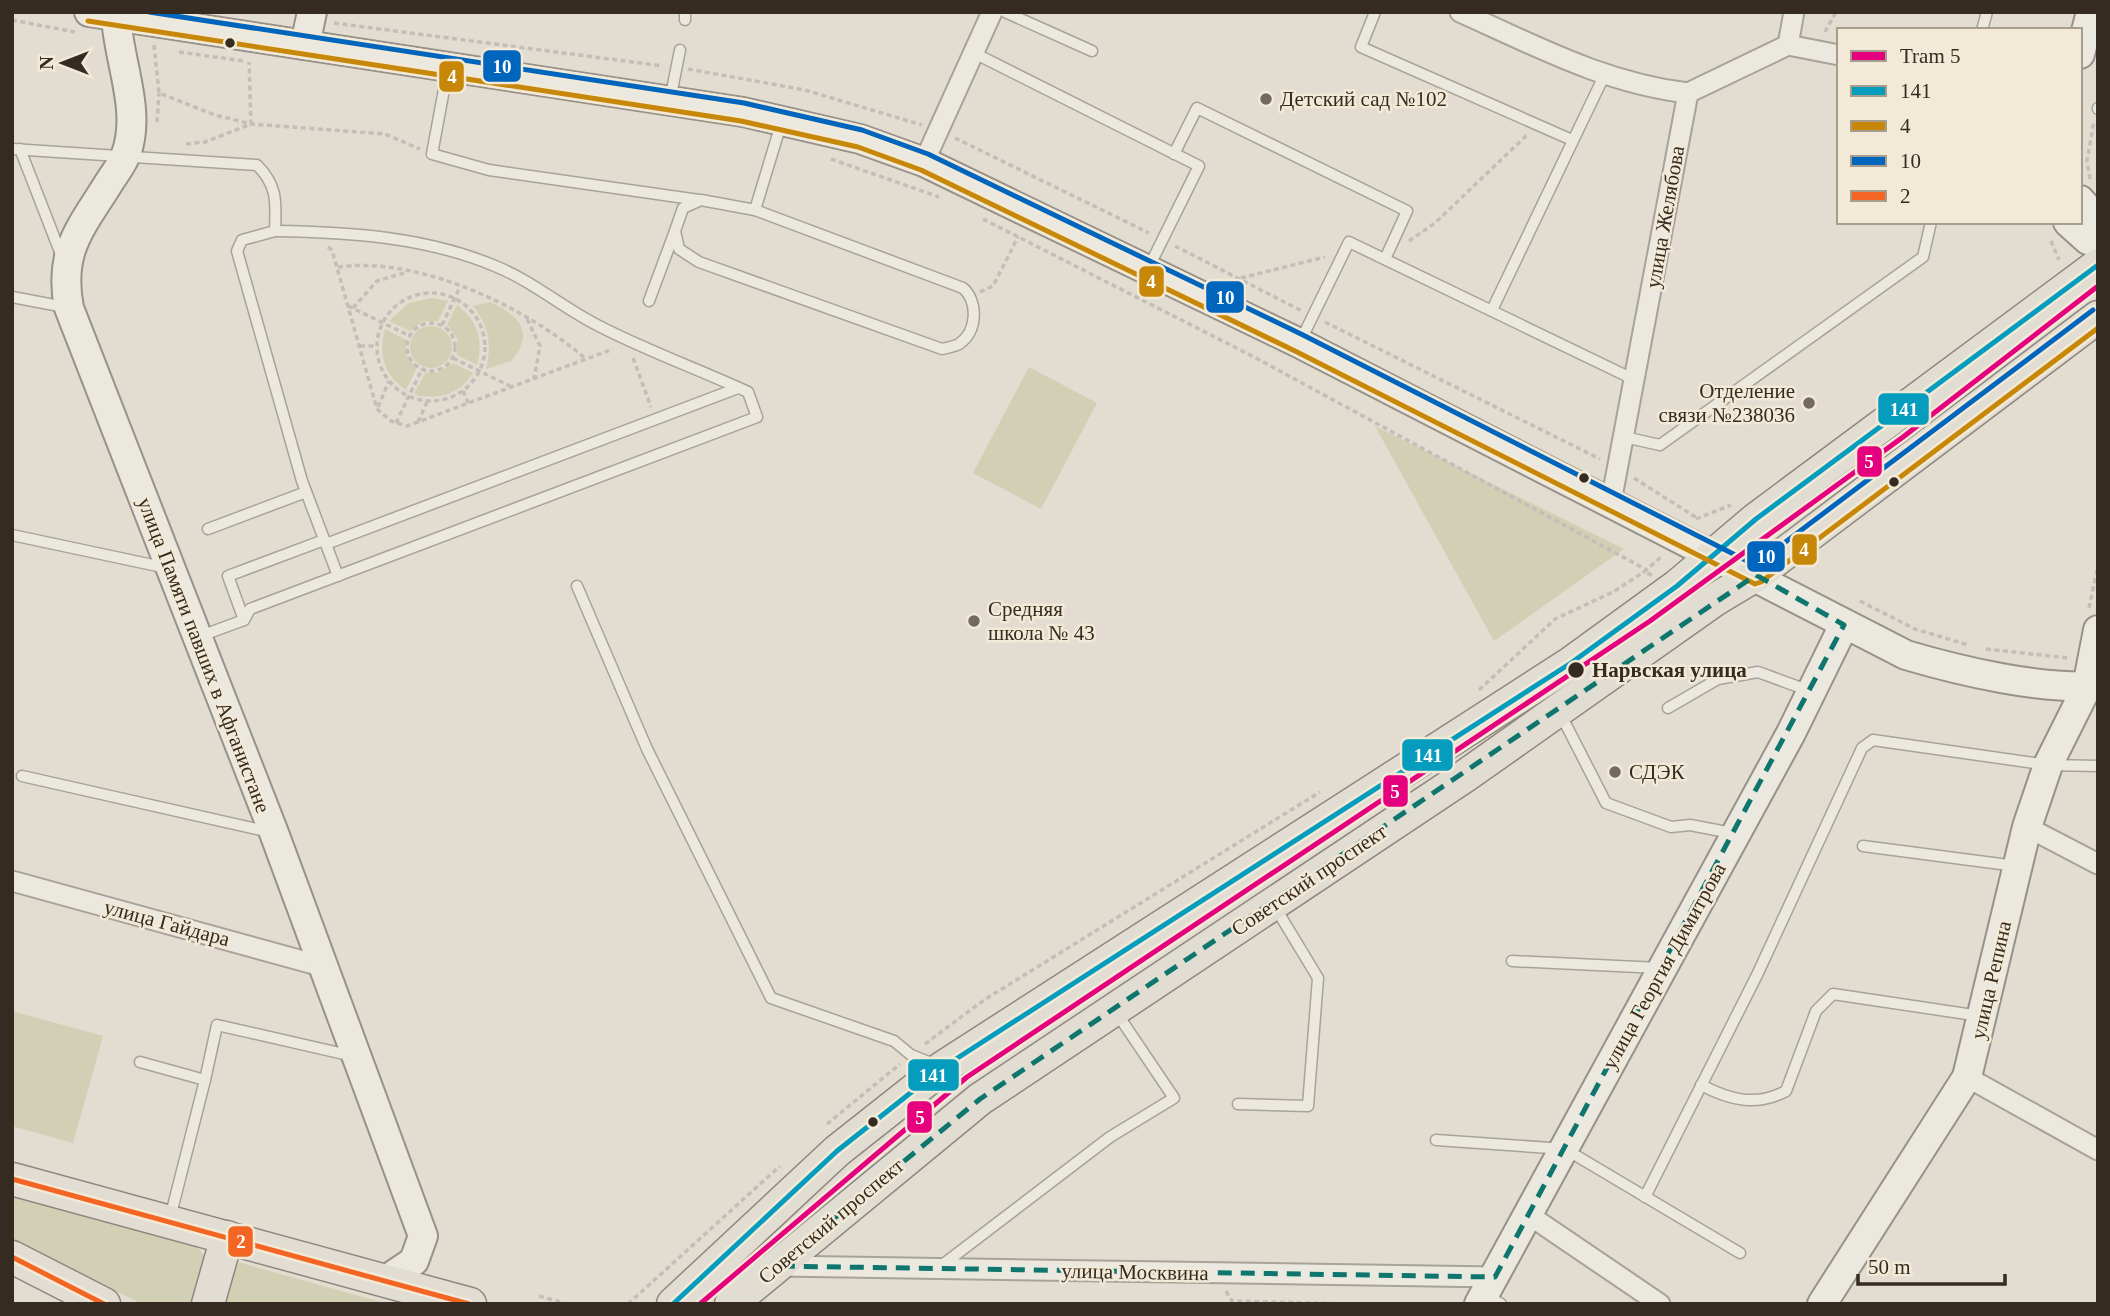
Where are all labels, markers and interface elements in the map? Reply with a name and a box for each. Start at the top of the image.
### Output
north arrow [28,28,98,98]
legend [1837,28,2082,224]
unlabelled marker [223,36,237,50]
text: Tram 5 [1900,44,1961,68]
line badge: 10 [482,49,522,83]
text: N [36,56,57,70]
text: 10 [493,56,512,77]
line badge: 4 [438,60,465,93]
text: 4 [447,66,457,87]
text: 141 [1900,79,1932,103]
place label: Детский сад №102 [1280,87,1447,111]
marker: Детский сад №102 [1258,91,1274,107]
text: 4 [1900,114,1911,138]
street label: улица Желябова [1641,143,1689,290]
text: 10 [1900,149,1921,173]
text: 2 [1900,184,1911,208]
line badge: 4 [1138,265,1165,298]
text: 4 [1146,271,1156,292]
line badge: 10 [1205,280,1245,314]
text: 10 [1216,287,1235,308]
place label: Отделение связи №238036 [1659,379,1795,427]
line badge: 141 [1877,392,1930,426]
marker: Отделение связи №238036 [1801,395,1817,411]
text: 141 [1890,399,1918,420]
line badge: 5 [1856,445,1883,478]
text: 5 [1864,451,1874,472]
unlabelled marker [1577,471,1591,485]
unlabelled marker [1887,475,1901,489]
street label: улица Памяти павших в Афганистане [133,494,275,816]
line badge: 4 [1791,533,1818,566]
text: 4 [1799,539,1809,560]
line badge: 10 [1746,540,1786,573]
text: 10 [1757,546,1776,567]
place label: Средняя школа № 43 [988,597,1095,645]
marker: Средняя школа № 43 [966,613,982,629]
place label: Нарвская улица [1592,658,1747,682]
marker: Нарвская улица [1566,660,1586,680]
line badge: 141 [1401,738,1454,772]
text: 141 [1414,745,1442,766]
place label: СДЭК [1629,760,1686,784]
marker: СДЭК [1607,764,1623,780]
line badge: 5 [1382,774,1409,808]
text: 5 [1390,781,1400,802]
street label: Советский проспект [1227,819,1391,941]
street label: улица Георгия Димитрова [1597,858,1731,1073]
street label: улица Гайдара [102,895,233,951]
street label: улица Репина [1966,918,2016,1042]
line badge: 141 [907,1058,960,1092]
text: 141 [919,1065,947,1086]
line badge: 5 [906,1100,933,1134]
text: 5 [915,1107,925,1128]
unlabelled marker [866,1115,880,1129]
street label: Советский проспект [754,1153,908,1289]
line badge: 2 [227,1225,254,1258]
text: 2 [236,1231,246,1252]
scale bar [1858,1242,2005,1286]
text: 50 m [1868,1255,1911,1279]
street label: улица Москвина [1061,1259,1210,1285]

